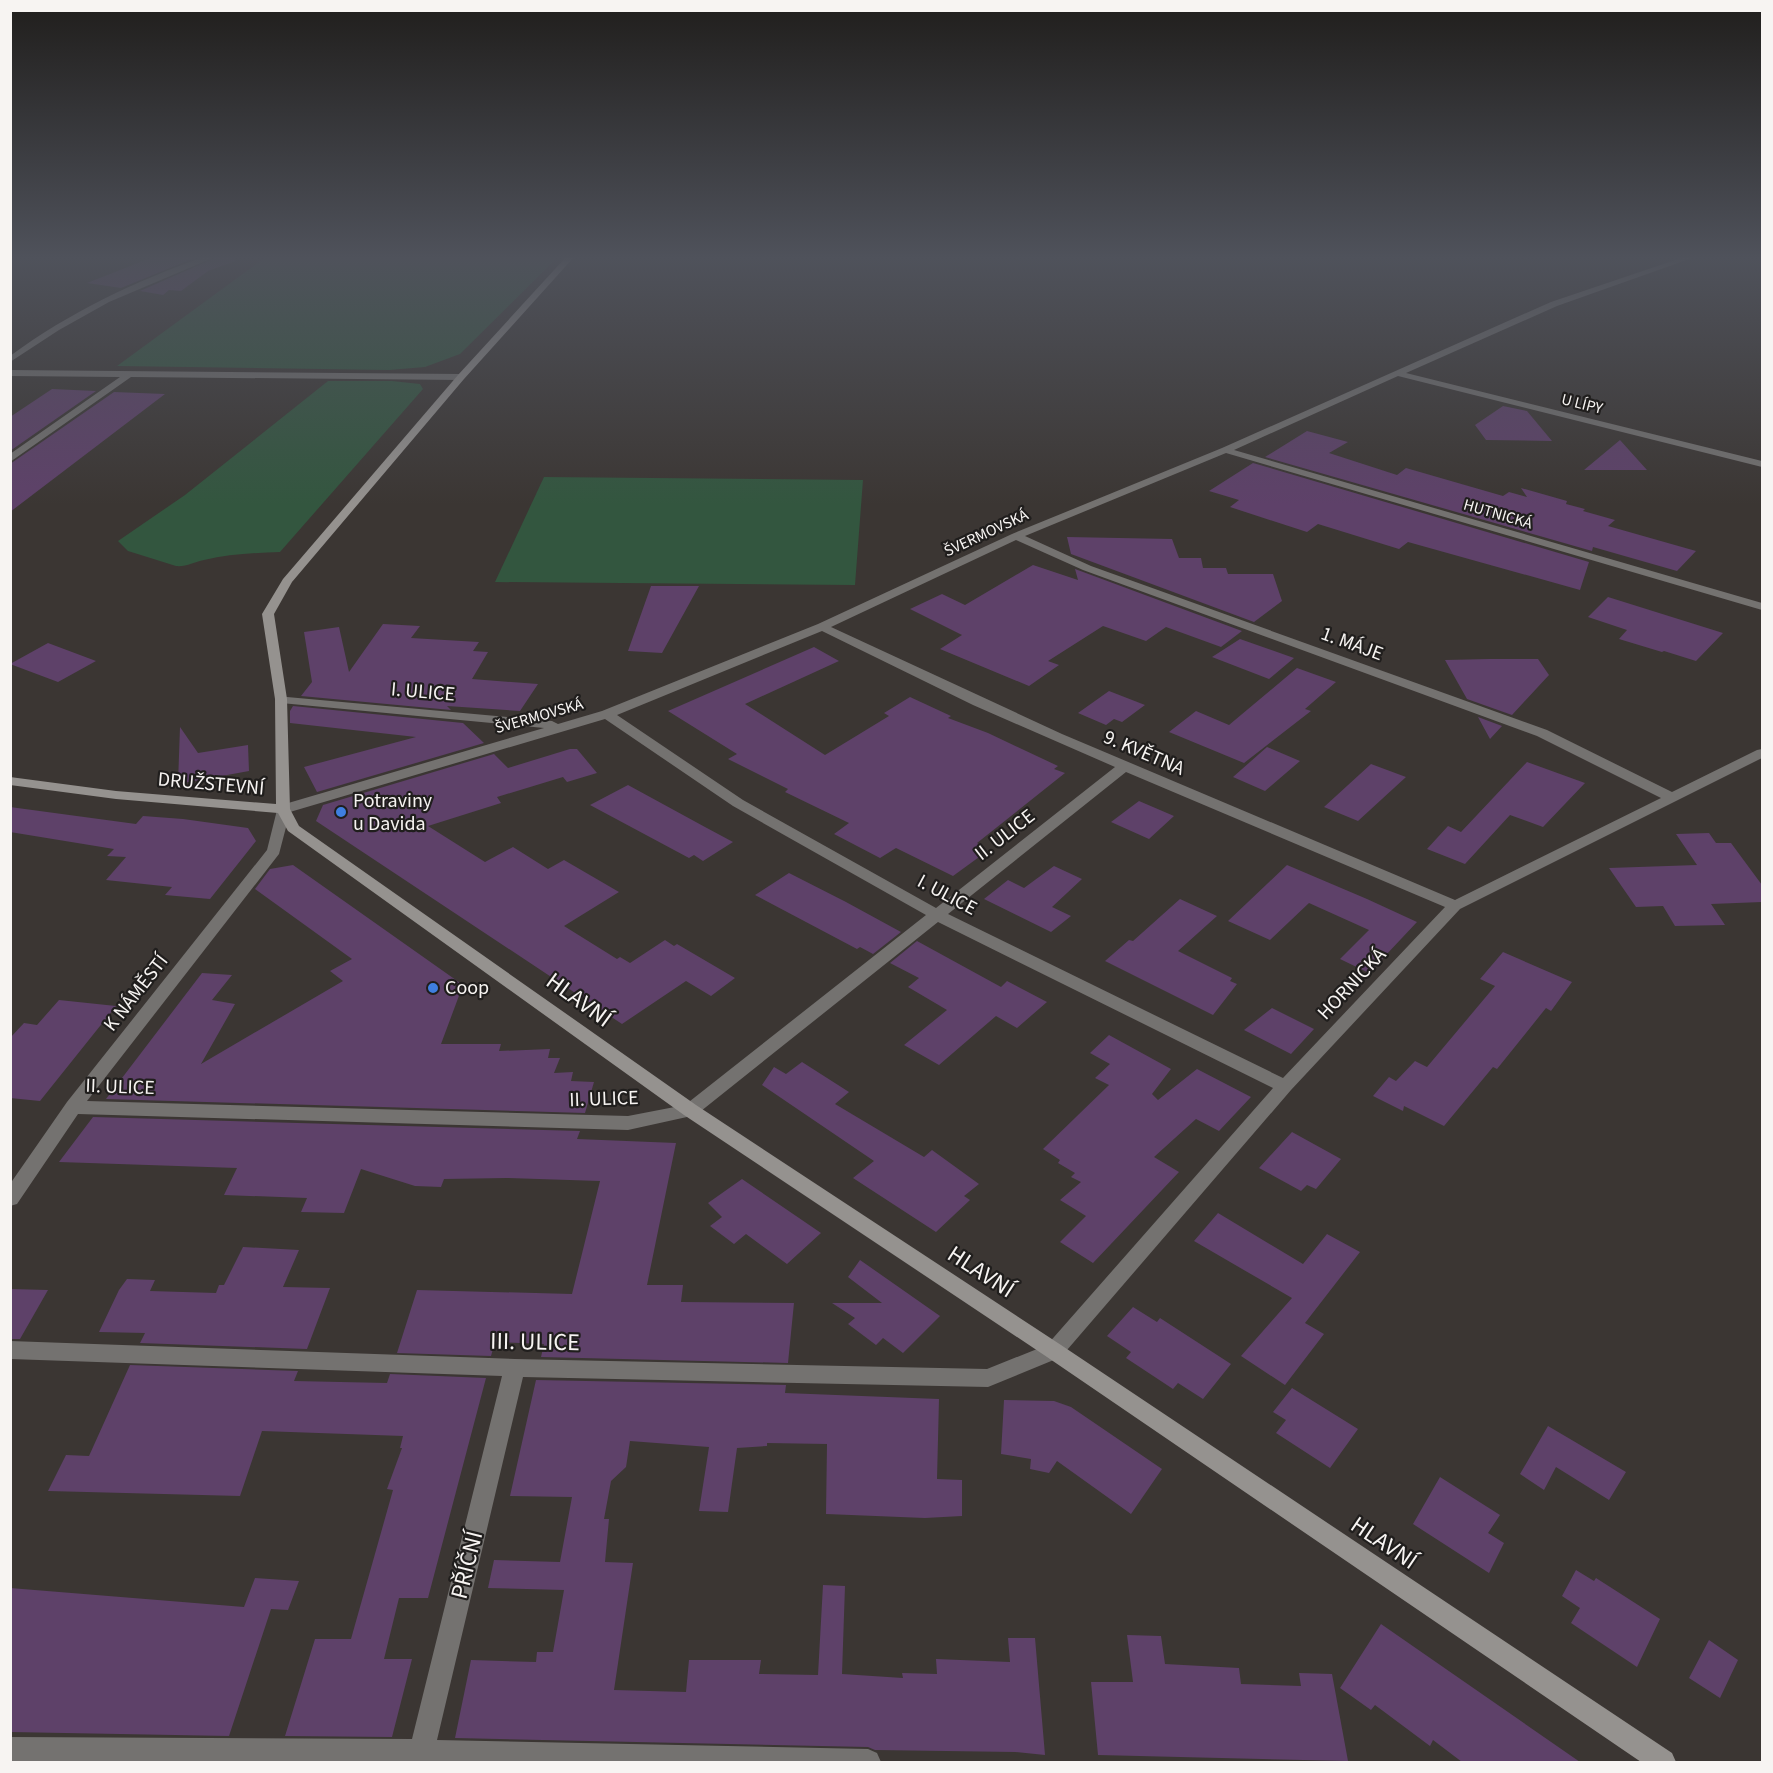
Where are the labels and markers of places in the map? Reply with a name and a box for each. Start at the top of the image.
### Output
place label: Potraviny u Davida [353,787,433,838]
marker: Potraviny u Davida [334,805,348,819]
place label: Coop [445,974,489,1002]
marker: Coop [426,981,440,995]

